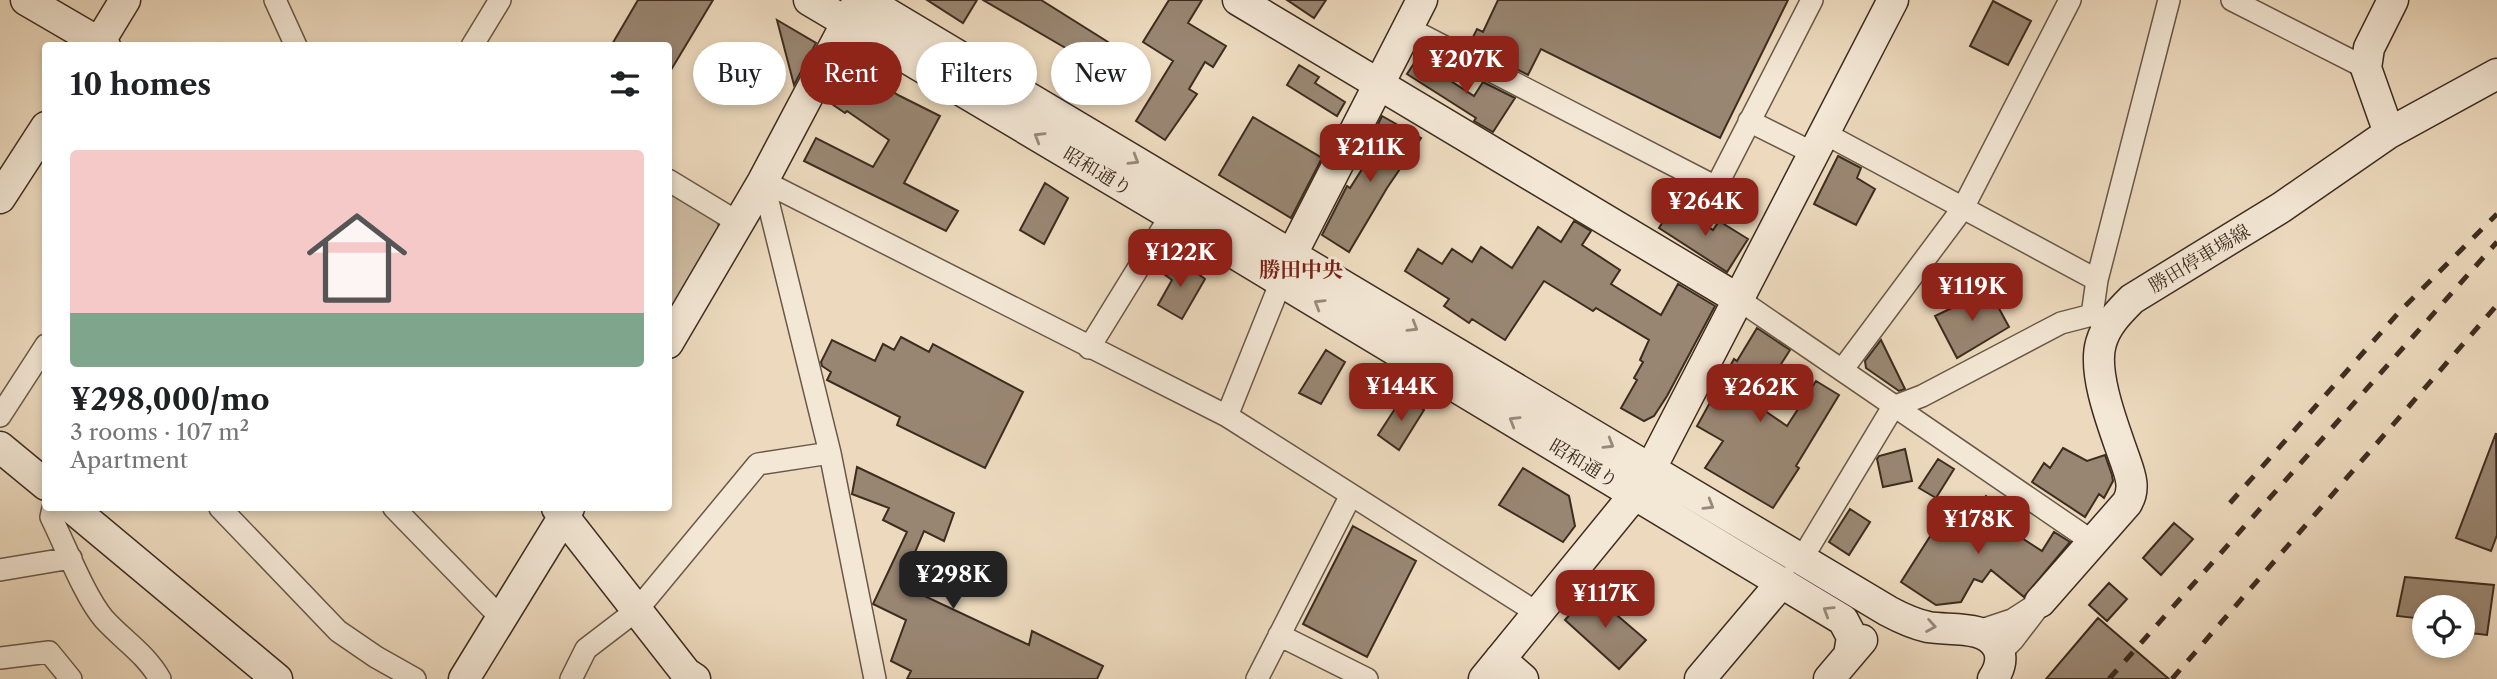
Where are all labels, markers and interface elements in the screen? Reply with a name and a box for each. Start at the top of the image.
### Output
pin: ¥207K [1417,36,1515,96]
chip: Buy [693,42,786,105]
chip: Rent [800,42,902,105]
chip: Filters [916,42,1037,105]
chip: New [1051,42,1151,105]
text: ¥207K [1429,45,1503,73]
icon: filters [606,65,644,103]
text: 10 homes [70,66,211,103]
pin: ¥211K [1321,124,1419,184]
one-way arrow [1034,132,1047,145]
text: ¥211K [1336,133,1404,161]
street label: 昭和通り [1059,142,1136,201]
one-way arrow [1127,152,1140,165]
pin: ¥264K [1656,178,1754,238]
text: ¥264K [1667,187,1743,215]
icon: home [294,195,420,321]
street label: 勝田停車場線 [2144,219,2254,298]
pin: ¥122K [1131,230,1229,289]
text: ¥122K [1144,238,1216,266]
district label: 勝田中央 [1259,257,1343,282]
pin: ¥119K [1923,264,2021,323]
text: ¥119K [1938,272,2006,300]
one-way arrow [1313,299,1326,312]
one-way arrow [1406,319,1419,332]
pin: ¥144K [1352,364,1450,423]
pin: ¥262K [1711,364,1809,424]
text: ¥144K [1365,372,1437,400]
text: ¥262K [1722,373,1798,401]
text: ¥298,000/mo [70,381,270,418]
one-way arrow [1508,416,1521,429]
text: 3 rooms · 107 m² [70,418,249,446]
street label: 昭和通り [1545,434,1622,493]
one-way arrow [1601,436,1614,449]
text: Apartment [70,446,188,474]
one-way arrow [1701,496,1714,509]
pin: ¥178K [1929,496,2027,556]
text: ¥178K [1943,505,2013,533]
pin: ¥298K [904,552,1002,611]
text: ¥298K [915,560,991,588]
pin: ¥117K [1556,570,1654,630]
text: ¥117K [1572,579,1638,607]
map controls [2412,595,2475,658]
button: locate [2412,595,2475,658]
one-way arrow [1823,606,1836,619]
one-way arrow [1924,618,1936,633]

